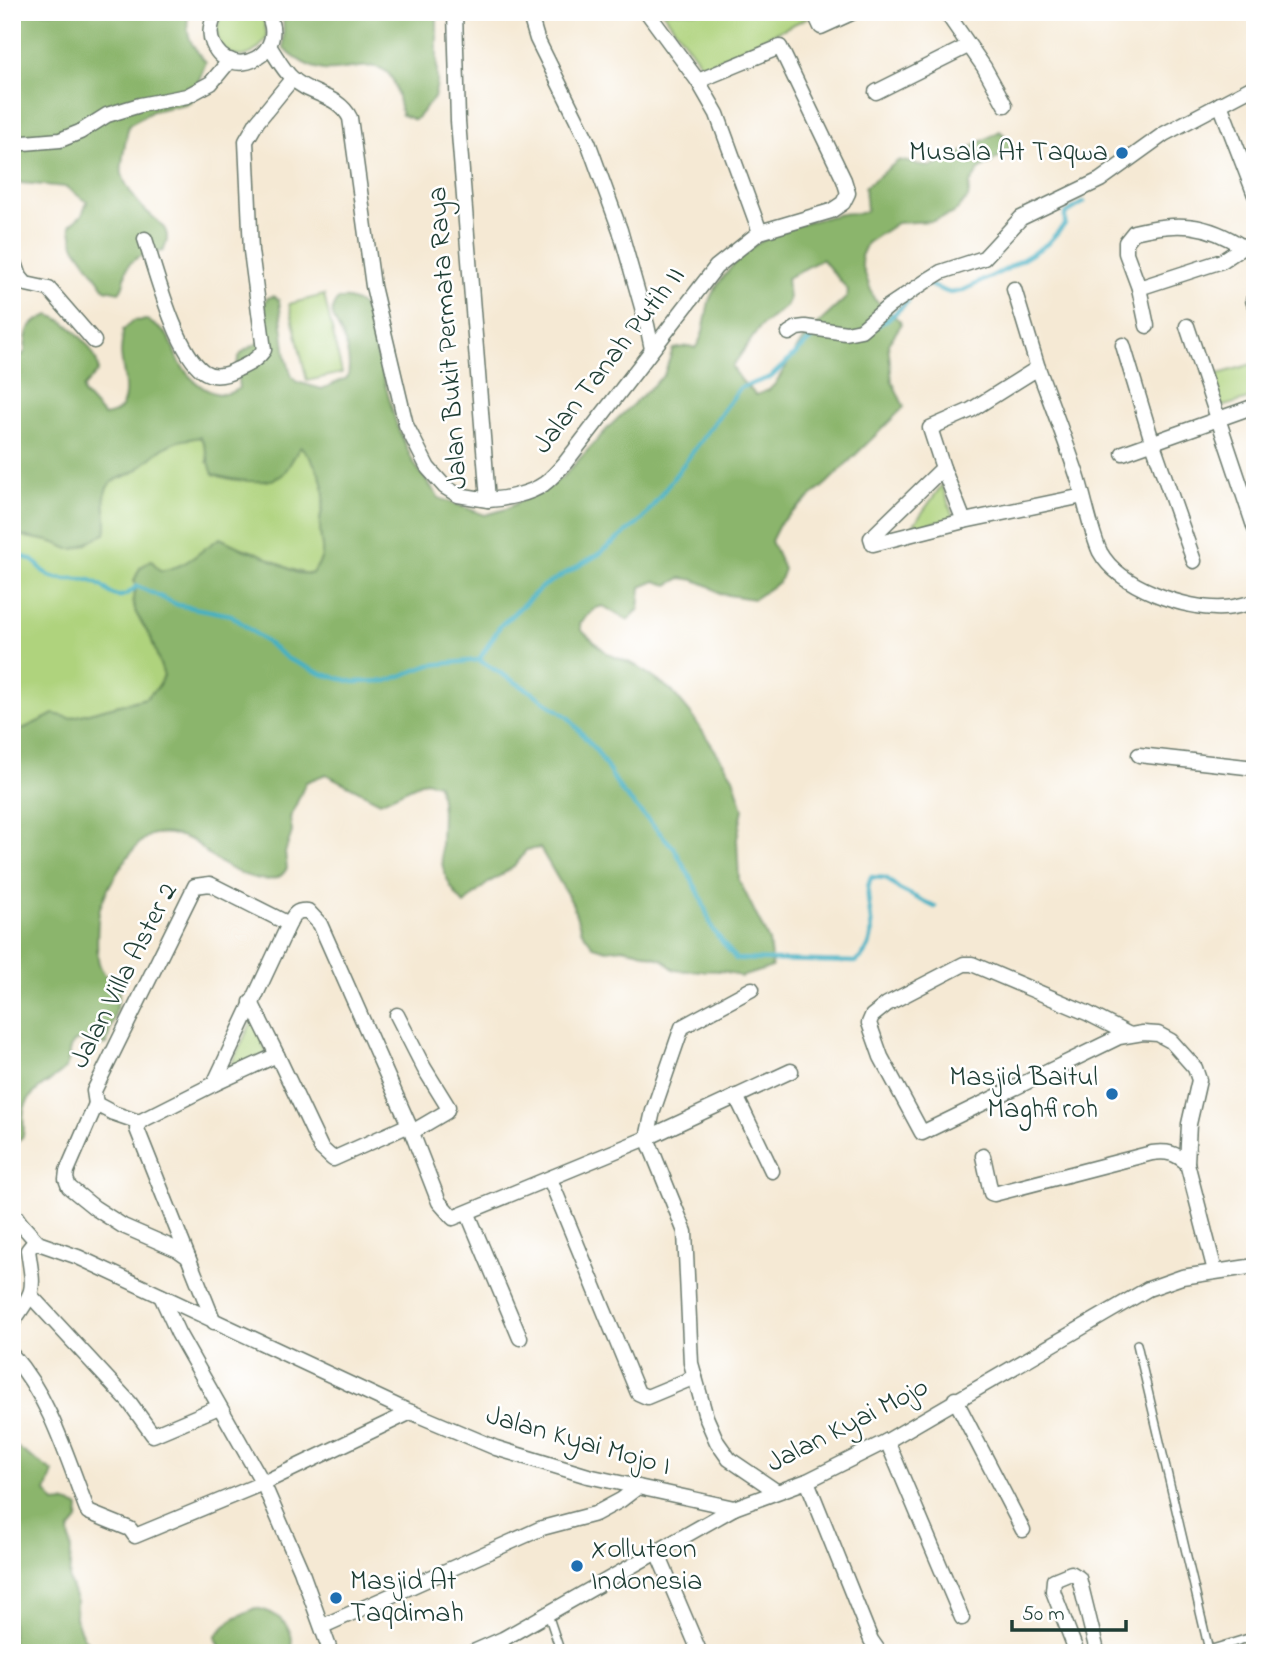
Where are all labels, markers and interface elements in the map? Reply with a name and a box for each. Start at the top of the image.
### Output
place label: Musala At Taqwa [909,133,1108,174]
marker: Musala At Taqwa [1114,145,1130,161]
street label: Jalan Bukit Permata Raya [418,185,480,491]
street label: Jalan Tanah Putih II [524,258,696,464]
street label: Jalan Villa Aster 2 [61,876,190,1076]
place label: Masjid Baitul Maghfiroh [949,1058,1098,1131]
marker: Masjid Baitul Maghfiroh [1104,1086,1120,1102]
street label: Jalan Kyai Mojo [760,1368,936,1484]
street label: Jalan Kyai Mojo I [481,1396,675,1488]
place label: Xolluteon Indonesia [591,1530,702,1603]
marker: Xolluteon Indonesia [569,1558,585,1574]
place label: Masjid At Taqdimah [350,1562,464,1635]
scale bar [1012,1588,1125,1632]
marker: Masjid At Taqdimah [328,1590,344,1606]
text: 50 m [1022,1600,1065,1630]

